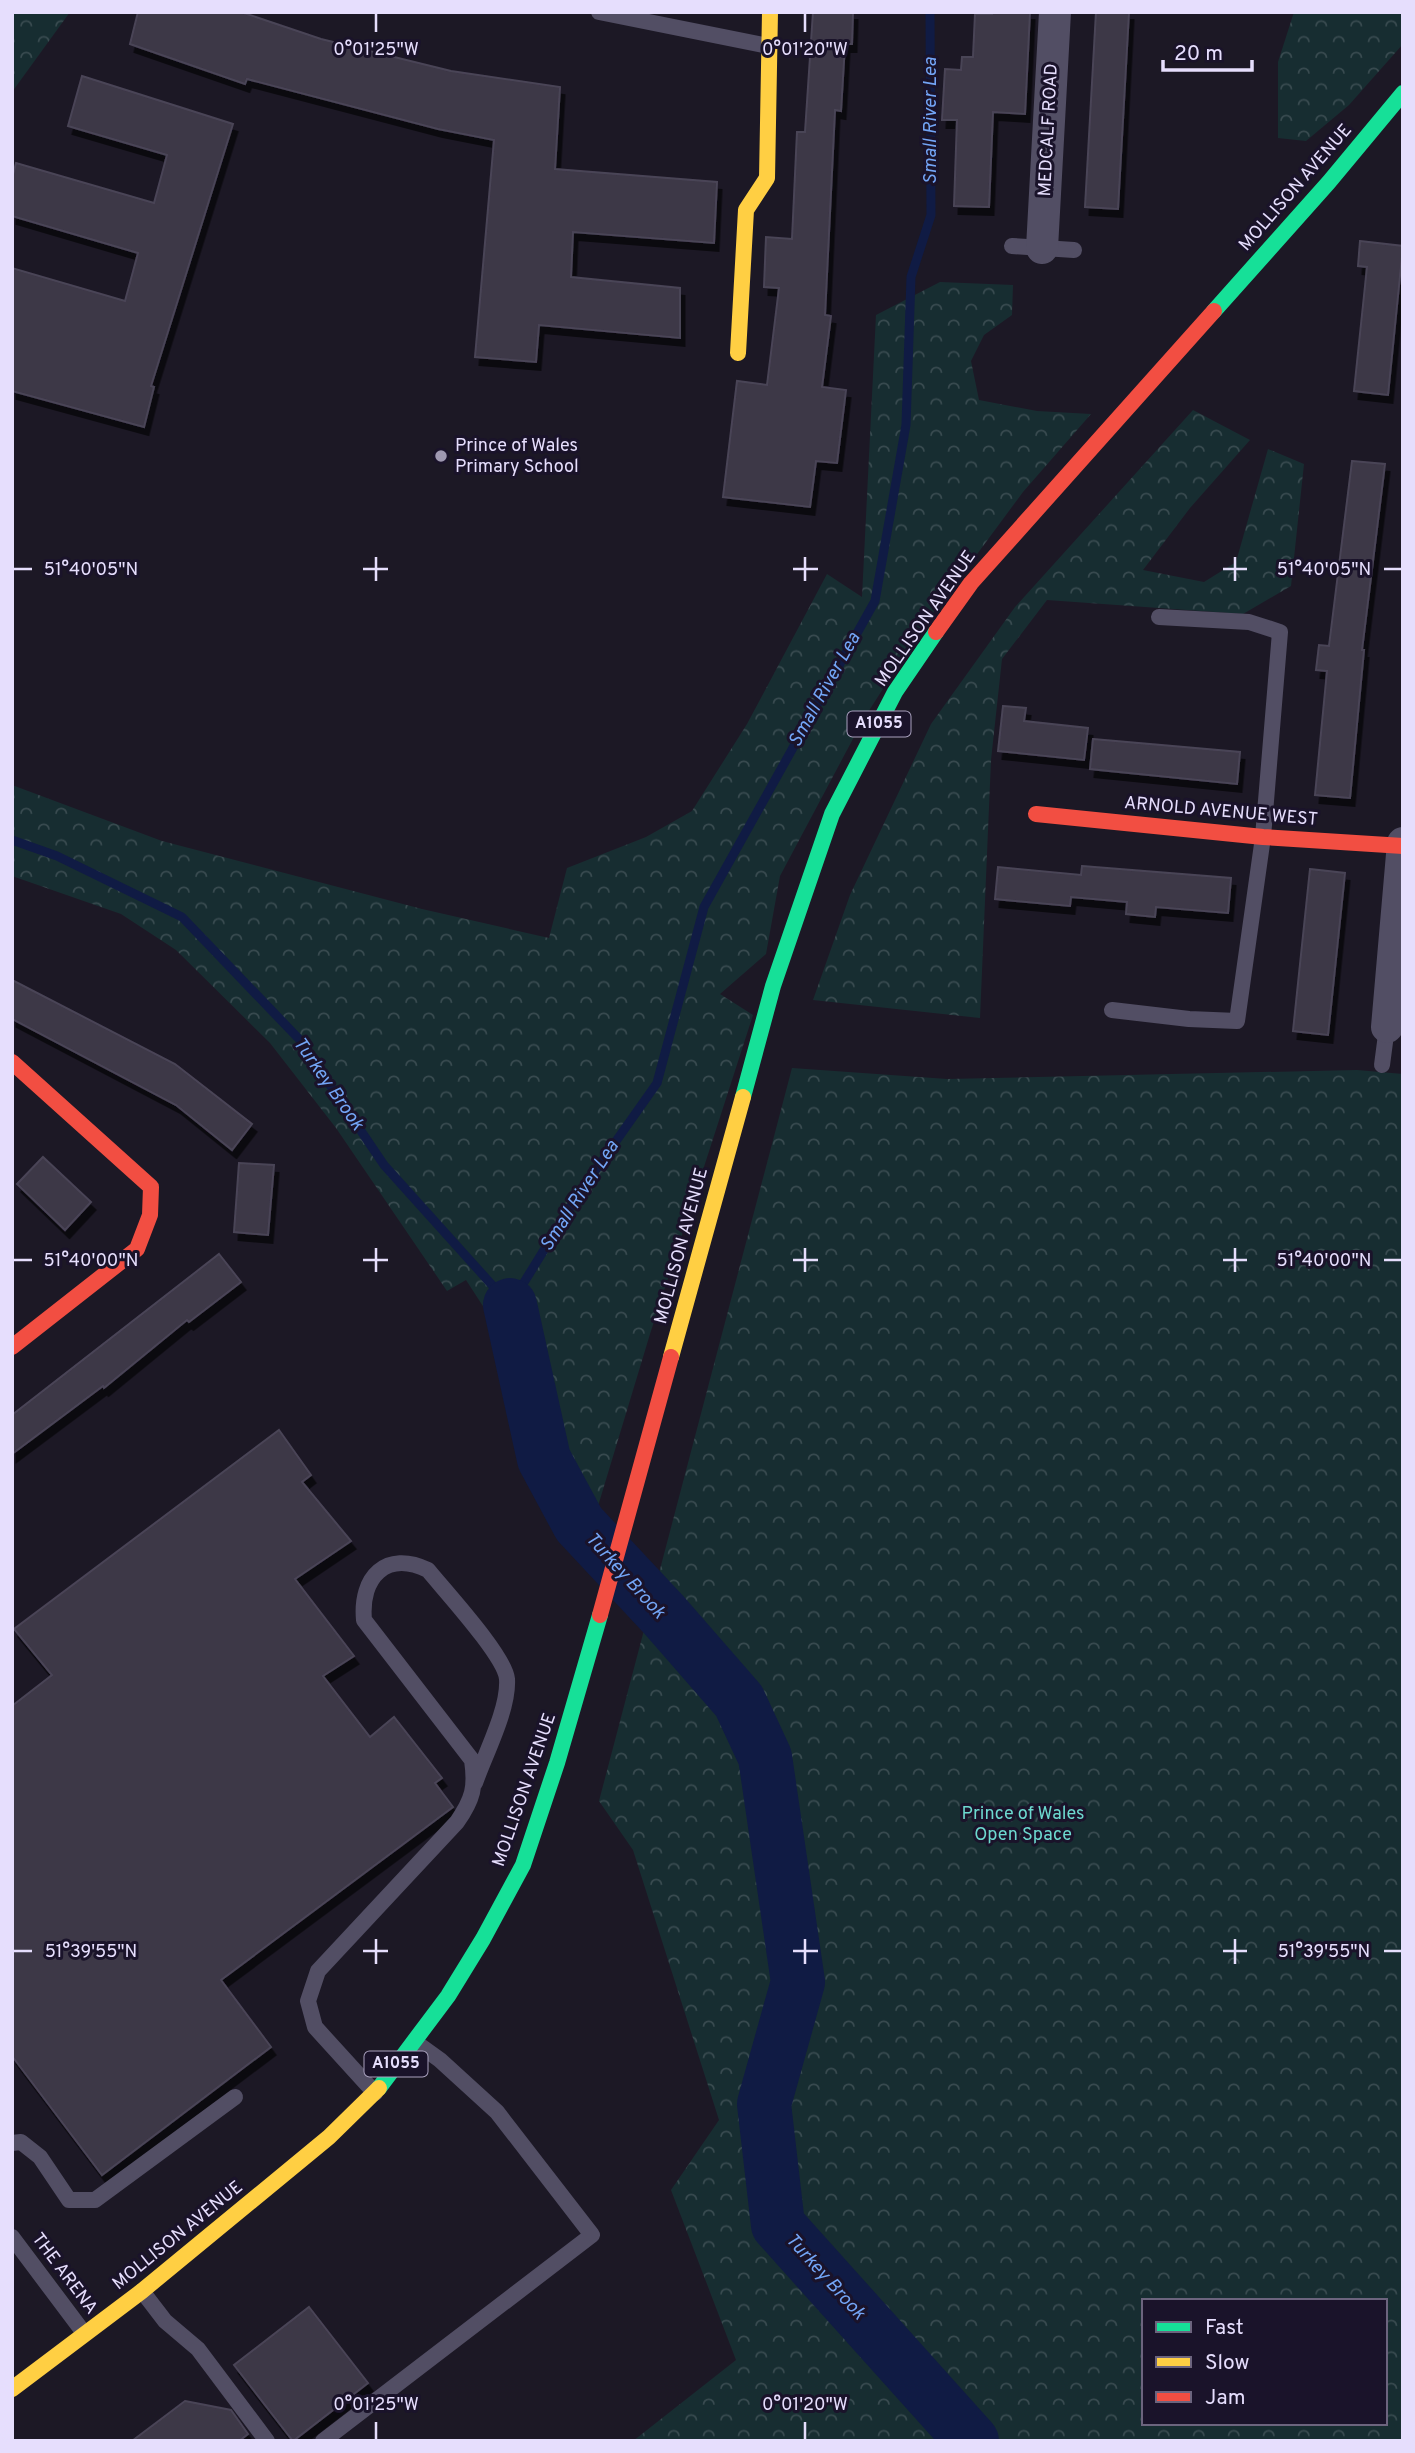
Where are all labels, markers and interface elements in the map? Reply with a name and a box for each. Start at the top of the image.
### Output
scale bar [1163,28,1252,72]
text: 0°01'25"W [333,39,419,62]
text: 0°01'20"W [762,39,848,62]
text: 20 m [1174,41,1223,68]
water label: Small River Lea [919,57,943,185]
street label: MEDCALF ROAD [1034,63,1064,197]
street label: MOLLISON AVENUE [1234,120,1358,256]
place label: Prince of Wales Primary School [455,435,579,479]
marker: Prince of Wales Primary School [433,448,449,464]
street label: MOLLISON AVENUE [870,546,982,692]
text: 51°40'05"N [44,559,138,582]
text: 51°40'05"N [1277,559,1371,582]
water label: Small River Lea [784,628,866,752]
road number: A1055 [848,712,910,736]
street label: ARNOLD AVENUE WEST [1123,792,1319,832]
water label: Turkey Brook [287,1033,369,1136]
water label: Small River Lea [535,1136,625,1256]
street label: MOLLISON AVENUE [650,1165,714,1327]
text: 51°40'00"N [44,1250,138,1273]
text: 51°40'00"N [1277,1250,1371,1273]
water label: Turkey Brook [580,1528,671,1625]
street label: MOLLISON AVENUE [488,1710,562,1870]
park label: Prince of Wales Open Space [962,1803,1084,1847]
text: 51°39'55"N [45,1941,137,1964]
text: 51°39'55"N [1278,1941,1370,1964]
road number: A1055 [364,2052,428,2076]
street label: MOLLISON AVENUE [108,2176,248,2296]
street label: THE ARENA [26,2229,102,2319]
water label: Turkey Brook [780,2229,871,2326]
legend [1142,2299,1387,2425]
text: Fast [1205,2315,1244,2342]
text: Slow [1205,2350,1250,2377]
text: Jam [1205,2385,1246,2412]
text: 0°01'25"W [333,2394,419,2417]
text: 0°01'20"W [762,2394,848,2417]

